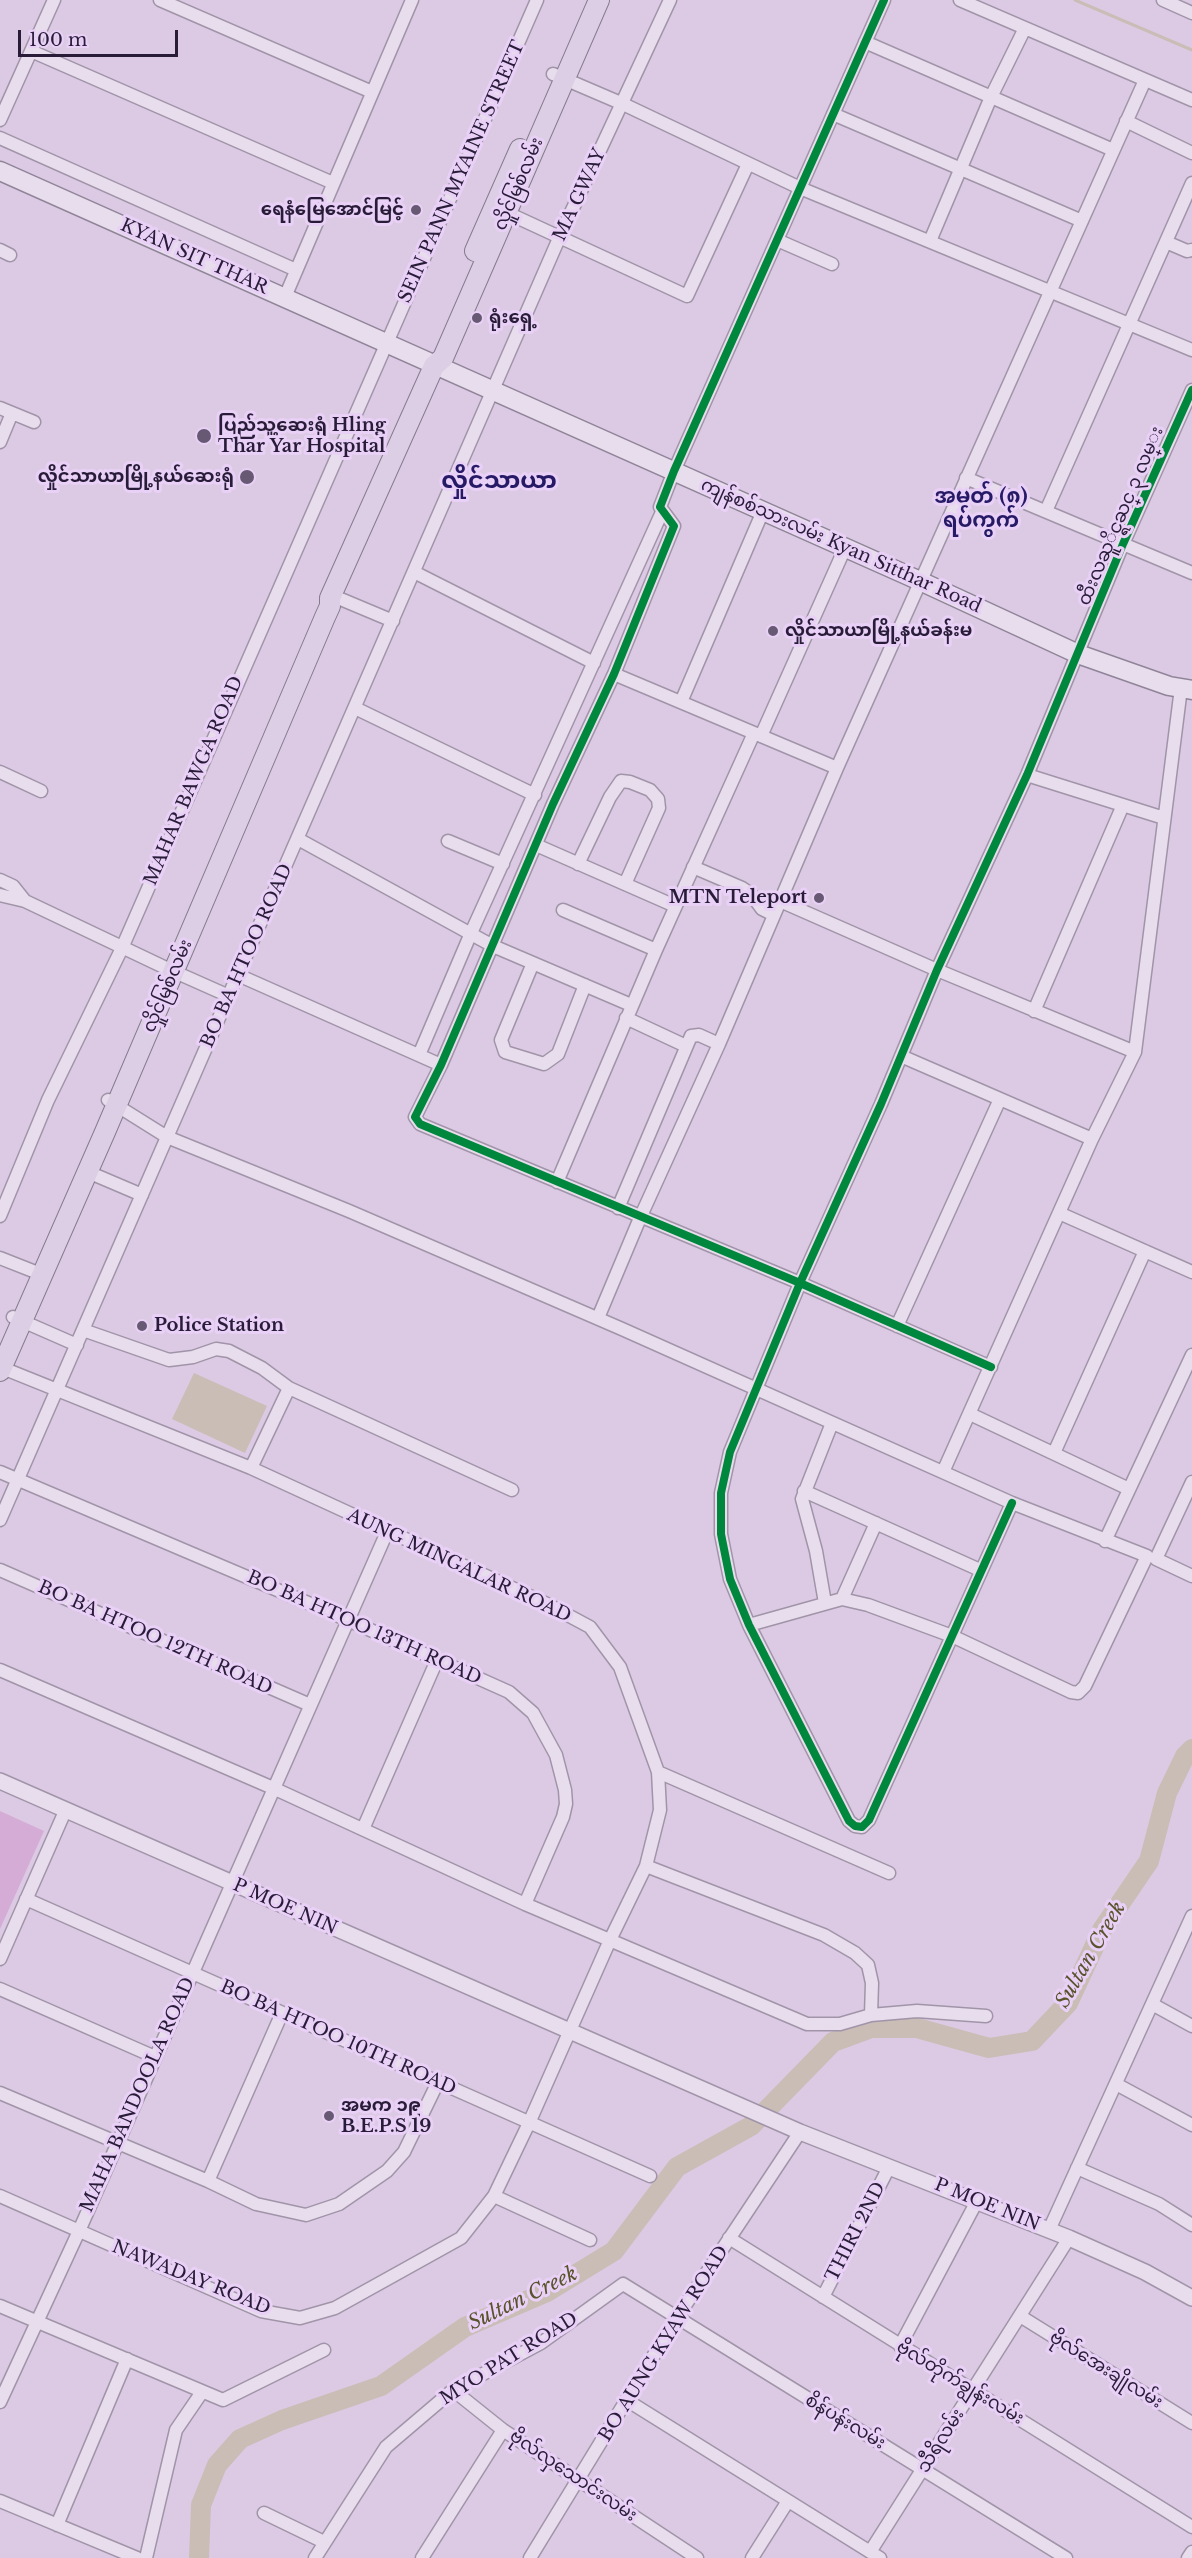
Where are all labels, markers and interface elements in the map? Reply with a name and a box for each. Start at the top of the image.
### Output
scale bar [21,18,182,56]
text: 100 m [29,29,87,51]
street label: SEIN PANN MYAINE STREET [394,38,530,306]
street label: လှိုင်မြစ်လမ်း [490,134,548,234]
street label: MA GWAY [549,145,611,245]
place label: ရေနံမြေအောင်မြင့် [261,199,404,221]
marker: ရေနံမြေအောင်မြင့် [409,203,423,217]
street label: KYAN SIT THAR [117,215,271,299]
place label: ရုံးရှေ့ [489,307,537,329]
marker: ရုံးရှေ့ [470,311,484,325]
place label: ပြည်သူ့ဆေးရုံ Hling Thar Yar Hospital [218,415,386,458]
street label: ထီးလႀူိင္ရႀင္ ၃ လမ္း [1074,423,1168,609]
marker: ပြည်သူ့ဆေးရုံ Hling Thar Yar Hospital [195,427,213,445]
place label: လှိုင်သာယာမြို့နယ်ဆေးရုံ [38,466,234,488]
district label: လှိုင်သာယာ [441,467,557,495]
marker: လှိုင်သာယာမြို့နယ်ဆေးရုံ [238,468,256,486]
street label: ကျန်စစ်သားလမ်း Kyan Sitthar Road [697,474,985,618]
district label: အမှတ် (၈) ရပ်ကွက် [934,484,1028,534]
place label: လှိုင်သာယာမြို့နယ်ခန်းမ [785,620,972,642]
marker: လှိုင်သာယာမြို့နယ်ခန်းမ [766,624,780,638]
street label: MAHAR BAWGA ROAD [140,673,248,889]
street label: BO BA HTOO ROAD [197,861,297,1051]
place label: MTN Teleport [669,887,807,909]
marker: MTN Teleport [812,891,826,905]
street label: လှိုင်မြစ်လမ်း [139,936,197,1036]
place label: Police Station [154,1315,284,1337]
marker: Police Station [135,1319,149,1333]
street label: AUNG MINGALAR ROAD [344,1505,574,1627]
street label: BO BA HTOO 13TH ROAD [243,1566,485,1690]
street label: BO BA HTOO 12TH ROAD [34,1576,276,1700]
street label: P MOE NIN [230,1874,340,1940]
water label: Sultan Creek [1051,1898,1131,2012]
street label: MAHA BANDOOLA ROAD [76,1974,200,2216]
street label: BO BA HTOO 10TH ROAD [217,1976,459,2100]
place label: အမက ၁၉ B.E.P.S 19 [341,2095,431,2138]
marker: အမက ၁၉ B.E.P.S 19 [322,2109,336,2123]
street label: P MOE NIN [931,2174,1043,2236]
street label: THIRI 2ND [822,2179,890,2285]
street label: NAWADAY ROAD [109,2236,273,2320]
street label: BO AUNG KYAW ROAD [595,2242,733,2446]
water label: Sultan Creek [464,2262,582,2336]
street label: MYO PAT ROAD [436,2308,582,2410]
street label: ဗိုလ်အေးချိုလမ်း [1046,2327,1166,2413]
street label: ဗိုလ်တိုက်ချွန်းလမ်း [892,2336,1028,2430]
street label: စိန်ပန်းလမ်း [801,2390,889,2454]
street label: သီရိလမ်း [913,2405,969,2477]
street label: ဗိုလ်လှသောင်းလမ်း [505,2425,641,2527]

